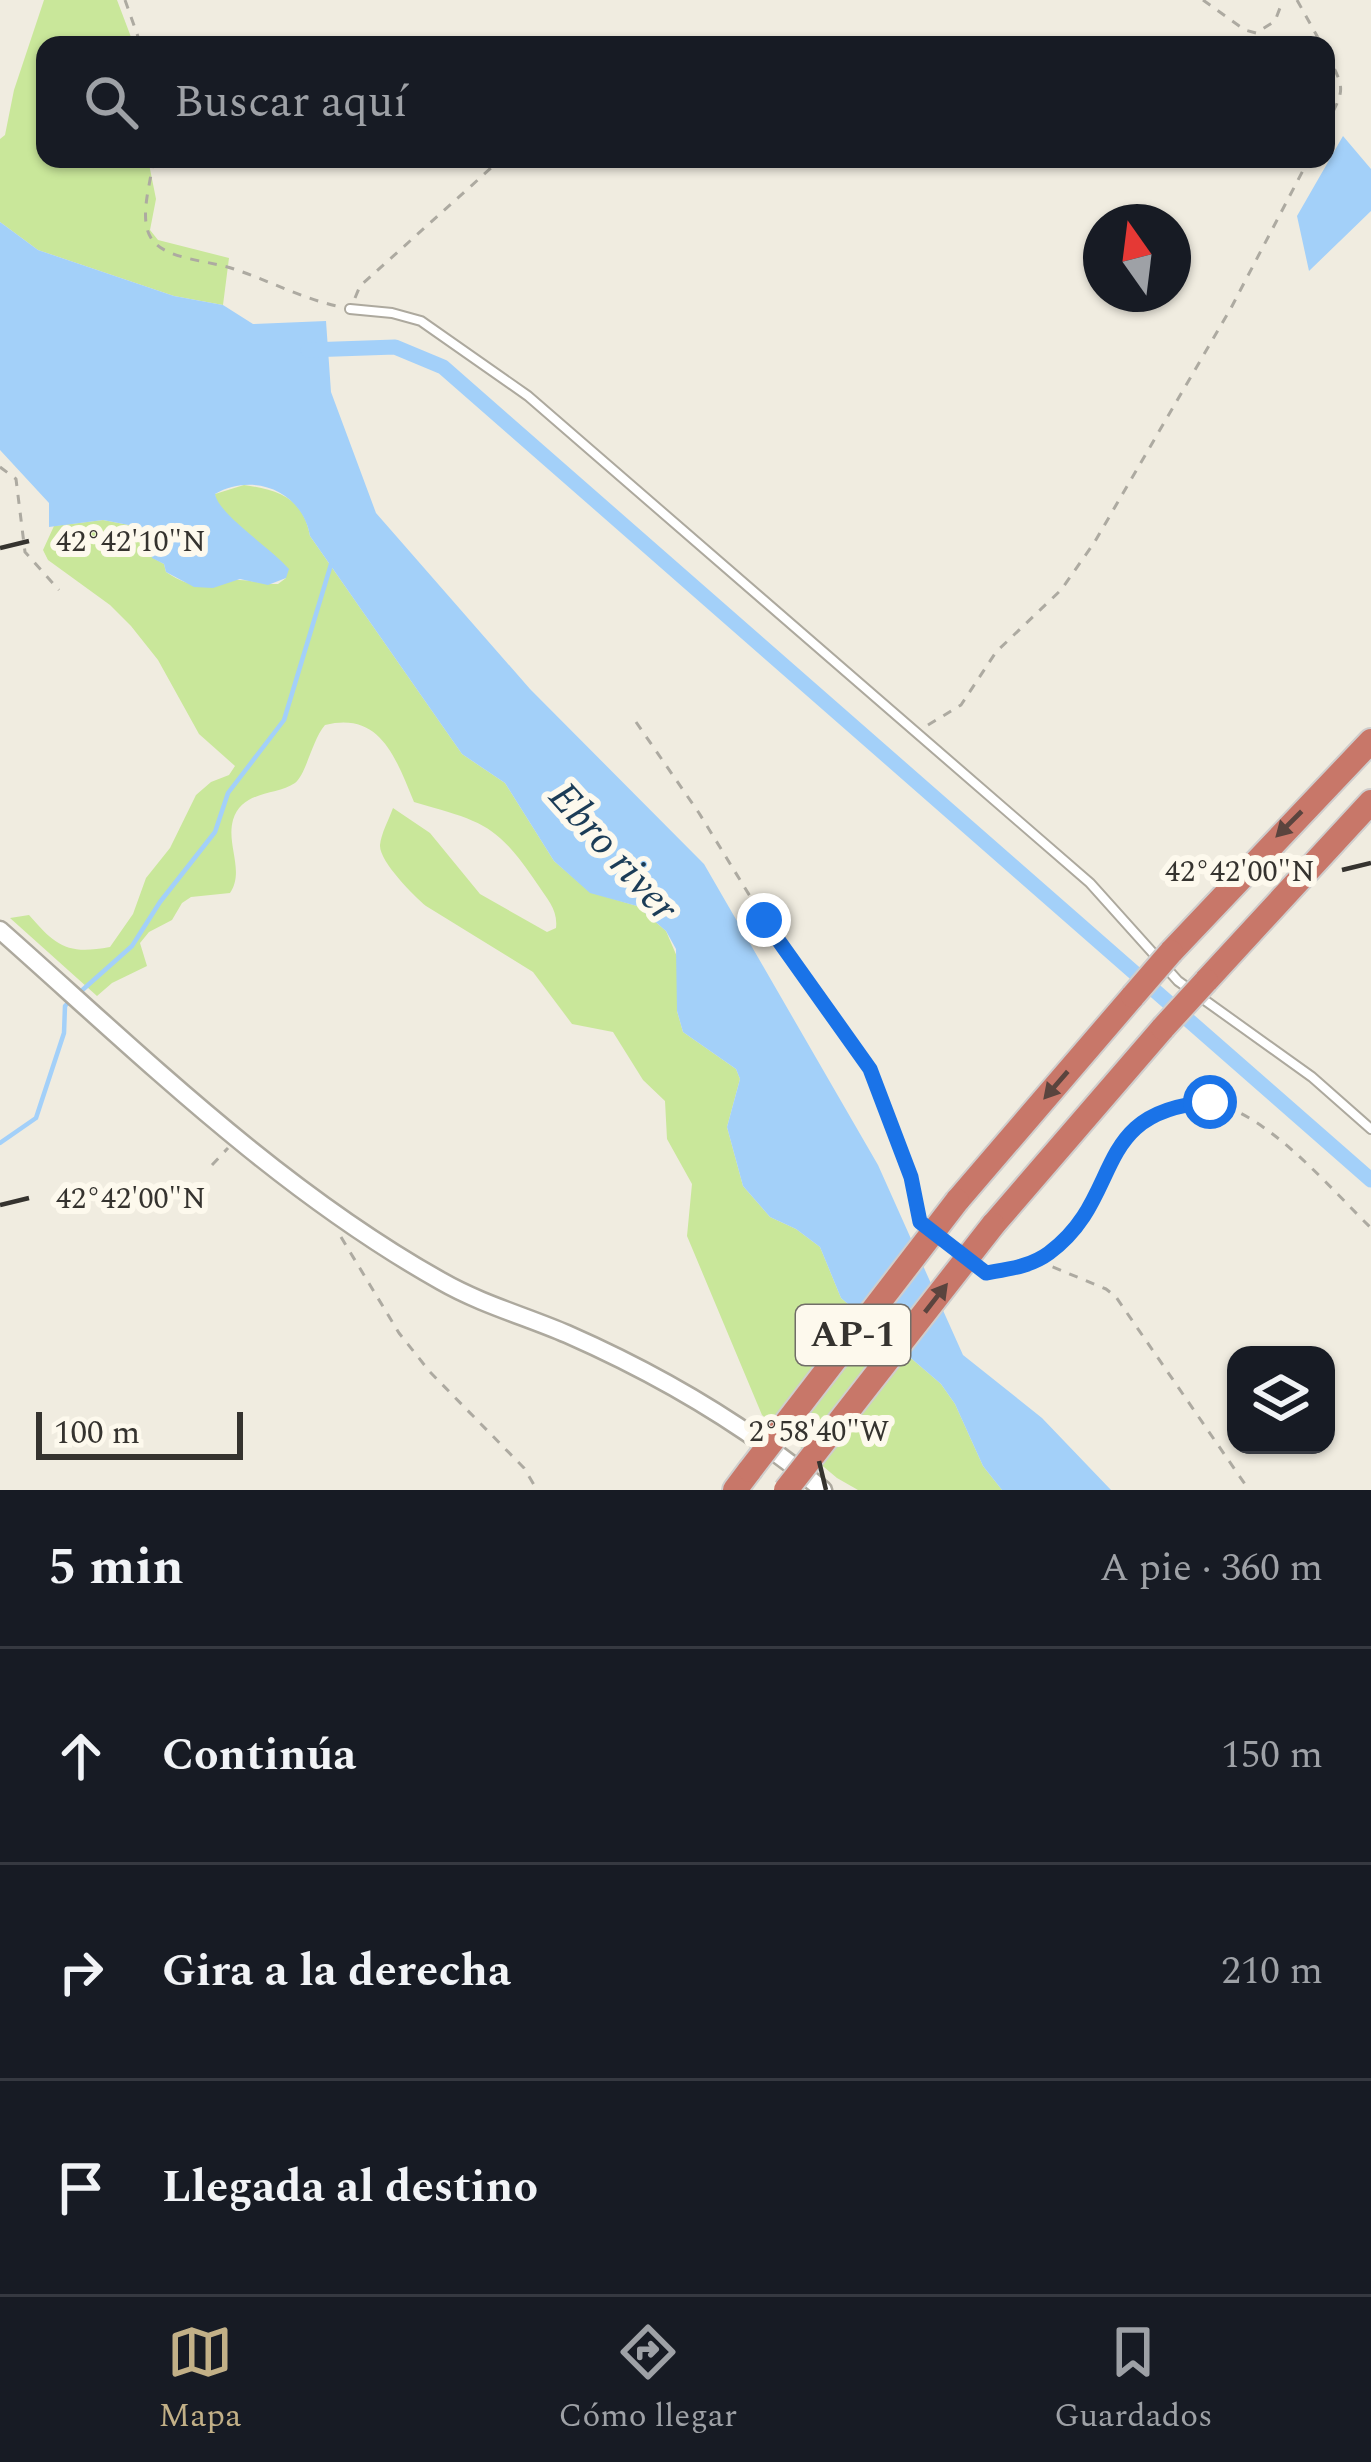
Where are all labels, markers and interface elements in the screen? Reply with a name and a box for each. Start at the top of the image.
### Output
search box [36,36,1335,168]
text: Buscar aquí [174,68,407,137]
icon: search [78,69,144,135]
north arrow [1083,204,1191,312]
text: 42°42'10"N [56,519,206,565]
water label: Ebro river [533,768,694,937]
one-way arrow [1275,810,1303,838]
text: 42°42'00"N [1165,849,1315,895]
route end [737,893,791,947]
one-way arrow [1044,1070,1070,1100]
route start [1183,1075,1237,1129]
text: 42°42'00"N [56,1176,206,1222]
one-way arrow [923,1283,948,1314]
road number: AP-1 [796,1305,910,1365]
map controls [1227,1346,1335,1454]
button: layers [1227,1346,1335,1454]
scale bar [36,1406,243,1459]
text: 100 m [54,1408,140,1458]
text: 2°58'40"W [749,1409,889,1455]
text: 5 min [48,1529,184,1607]
text: A pie · 360 m [1100,1539,1323,1598]
text: Continúa [162,1721,356,1790]
icon: ahead [48,1723,114,1789]
text: 150 m [1221,1726,1323,1785]
text: Gira a la derecha [162,1937,511,2006]
icon: right [48,1939,114,2005]
text: 210 m [1221,1942,1323,2001]
text: Llegada al destino [162,2153,538,2222]
icon: arrive [48,2155,114,2221]
tab: Mapa [159,2319,241,2441]
tab: Cómo llegar [559,2319,737,2441]
tab: Guardados [1054,2319,1212,2441]

